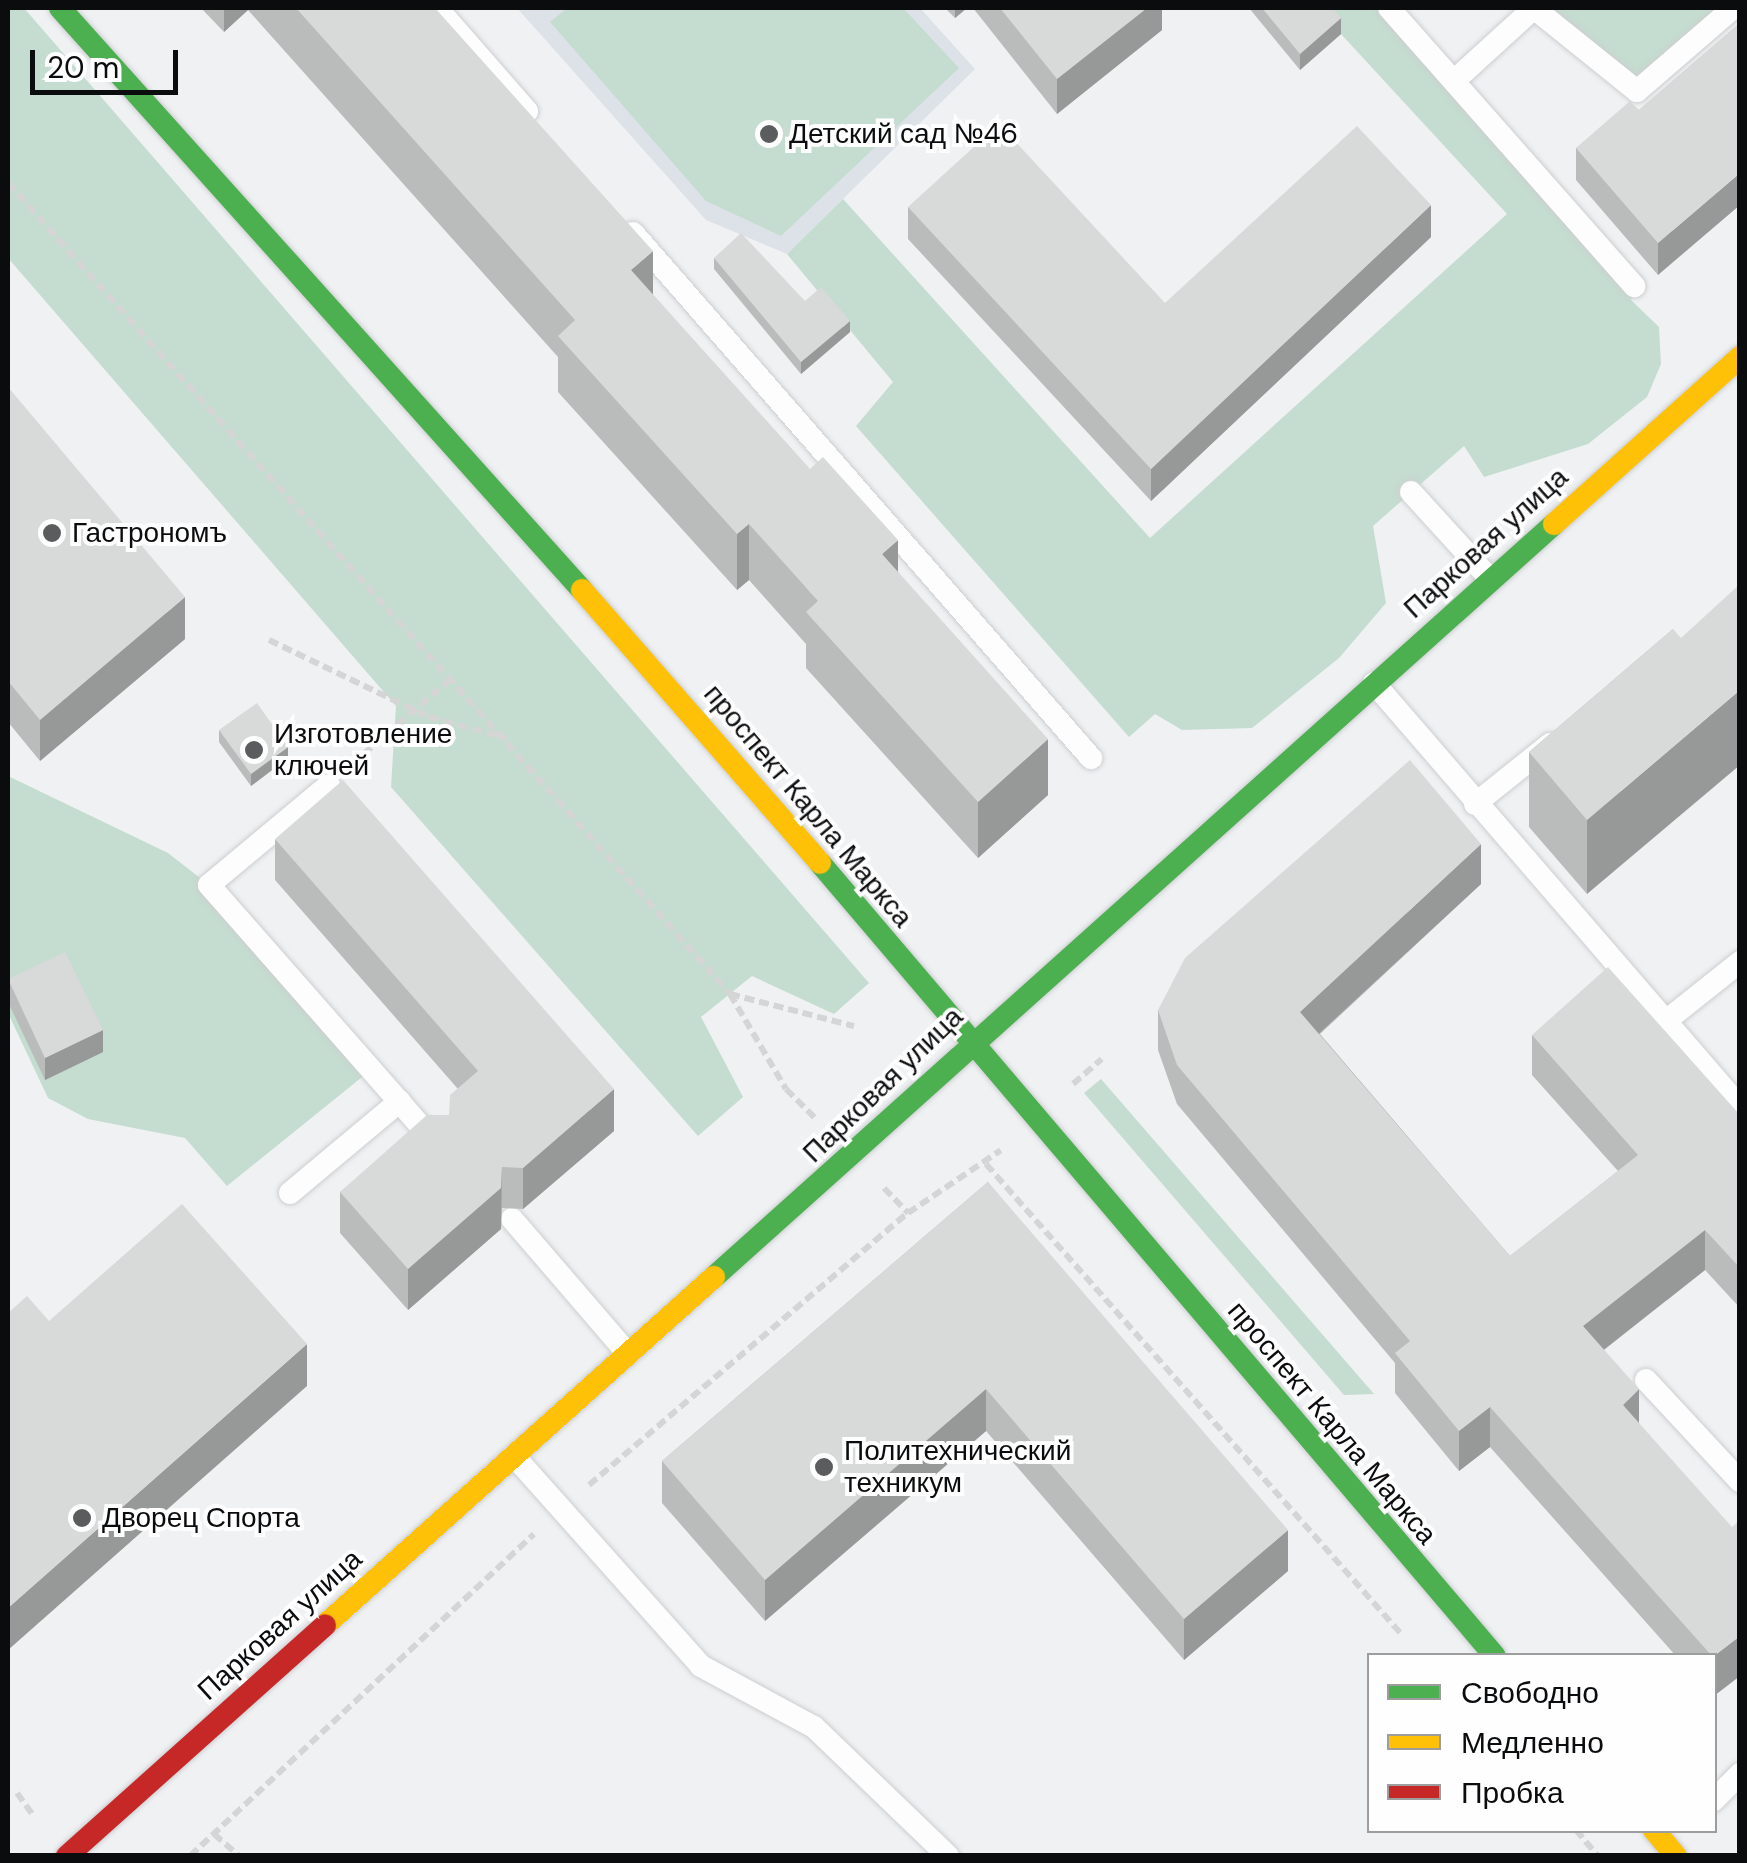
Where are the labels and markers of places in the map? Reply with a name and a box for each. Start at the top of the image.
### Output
place label: Детский сад №46 [789,117,1018,151]
marker: Детский сад №46 [758,123,780,145]
place label: Гастрономъ [72,516,227,550]
marker: Гастрономъ [41,522,63,544]
place label: Изготовление ключей [274,717,452,783]
marker: Изготовление ключей [243,739,265,761]
place label: Политехнический техникум [844,1434,1071,1500]
marker: Политехнический техникум [813,1456,835,1478]
place label: Дворец Спорта [102,1501,300,1535]
marker: Дворец Спорта [71,1507,93,1529]

